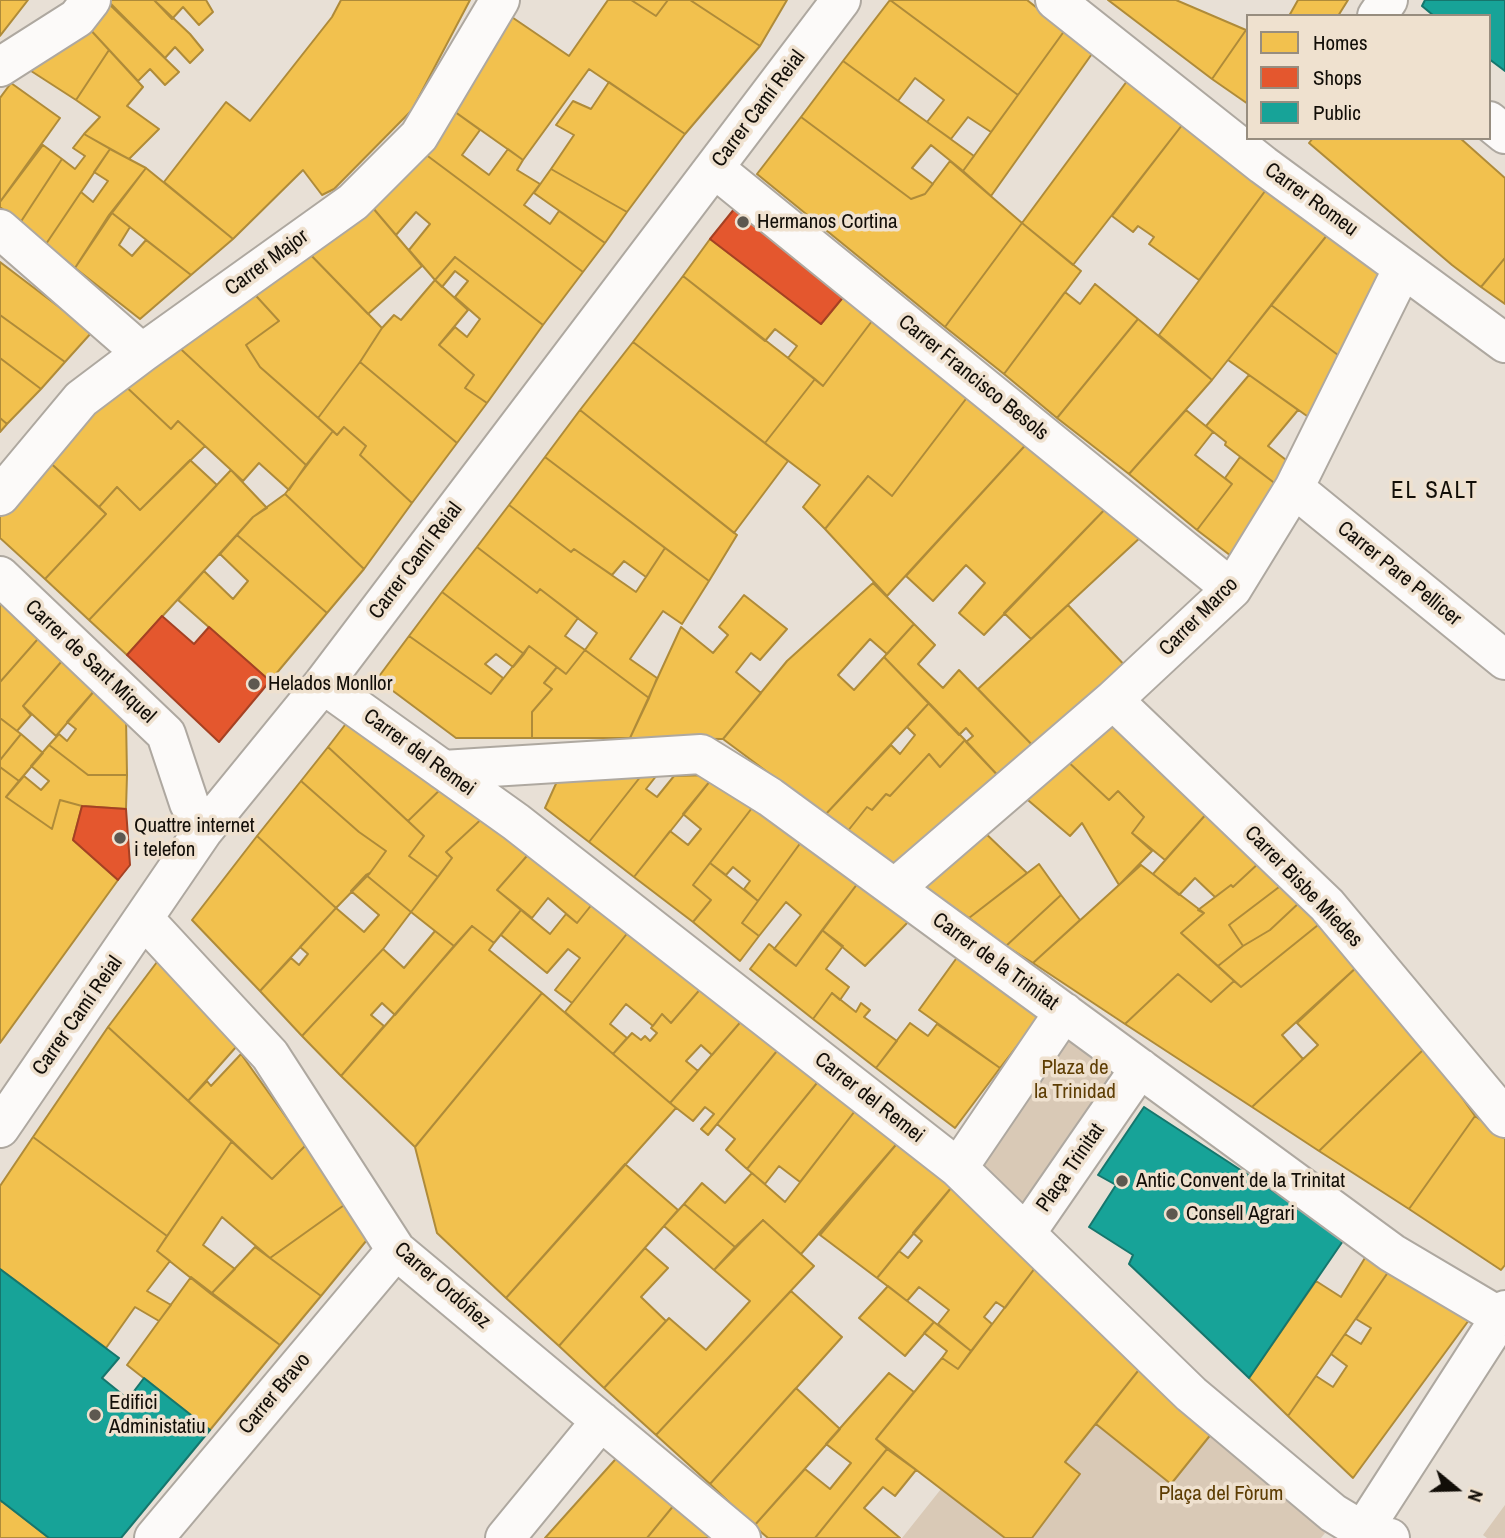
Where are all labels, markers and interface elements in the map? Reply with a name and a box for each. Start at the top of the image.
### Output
legend [1246,14,1491,140]
text: Homes [1313,28,1368,57]
street label: Carrer Camí Reial [707,46,811,172]
text: Shops [1313,63,1362,92]
text: Public [1313,98,1361,127]
street label: Carrer Romeu [1259,158,1363,242]
place label: Hermanos Cortina [757,209,898,235]
marker: Hermanos Cortina [735,214,751,230]
street label: Carrer Major [221,224,313,302]
street label: Carrer Francisco Besols [893,310,1053,446]
district label: EL SALT [1392,478,1478,506]
street label: Carrer Camí Reial [364,498,468,624]
street label: Carrer Pare Pellicer [1332,516,1466,632]
street label: Carrer Marco [1154,572,1244,662]
street label: Carrer de Sant Miquel [19,595,161,729]
place label: Helados Monllor [268,671,392,697]
marker: Helados Monllor [246,676,262,692]
street label: Carrer del Remei [358,704,480,802]
place label: Quattre internet i telefon [134,813,255,863]
street label: Carrer Bisbe Miedes [1239,821,1367,953]
marker: Quattre internet i telefon [112,830,128,846]
street label: Carrer de la Trinitat [927,908,1063,1016]
street label: Carrer Camí Reial [28,952,128,1080]
street label: Carrer del Remei [809,1047,929,1149]
park label: Plaza de la Trinidad [1034,1055,1116,1105]
street label: Plaça Trinitat [1031,1119,1111,1217]
place label: Antic Convent de la Trinitat [1136,1168,1345,1194]
marker: Antic Convent de la Trinitat [1114,1173,1130,1189]
place label: Consell Agrari [1186,1201,1295,1227]
marker: Consell Agrari [1164,1206,1180,1222]
street label: Carrer Ordóñez [389,1237,495,1335]
street label: Carrer Bravo [234,1348,316,1440]
place label: Edifici Administatiu [109,1390,206,1440]
marker: Edifici Administatiu [87,1407,103,1423]
north arrow [1421,1454,1491,1524]
park label: Plaça del Fòrum [1159,1481,1283,1507]
text: N [1462,1486,1490,1505]

